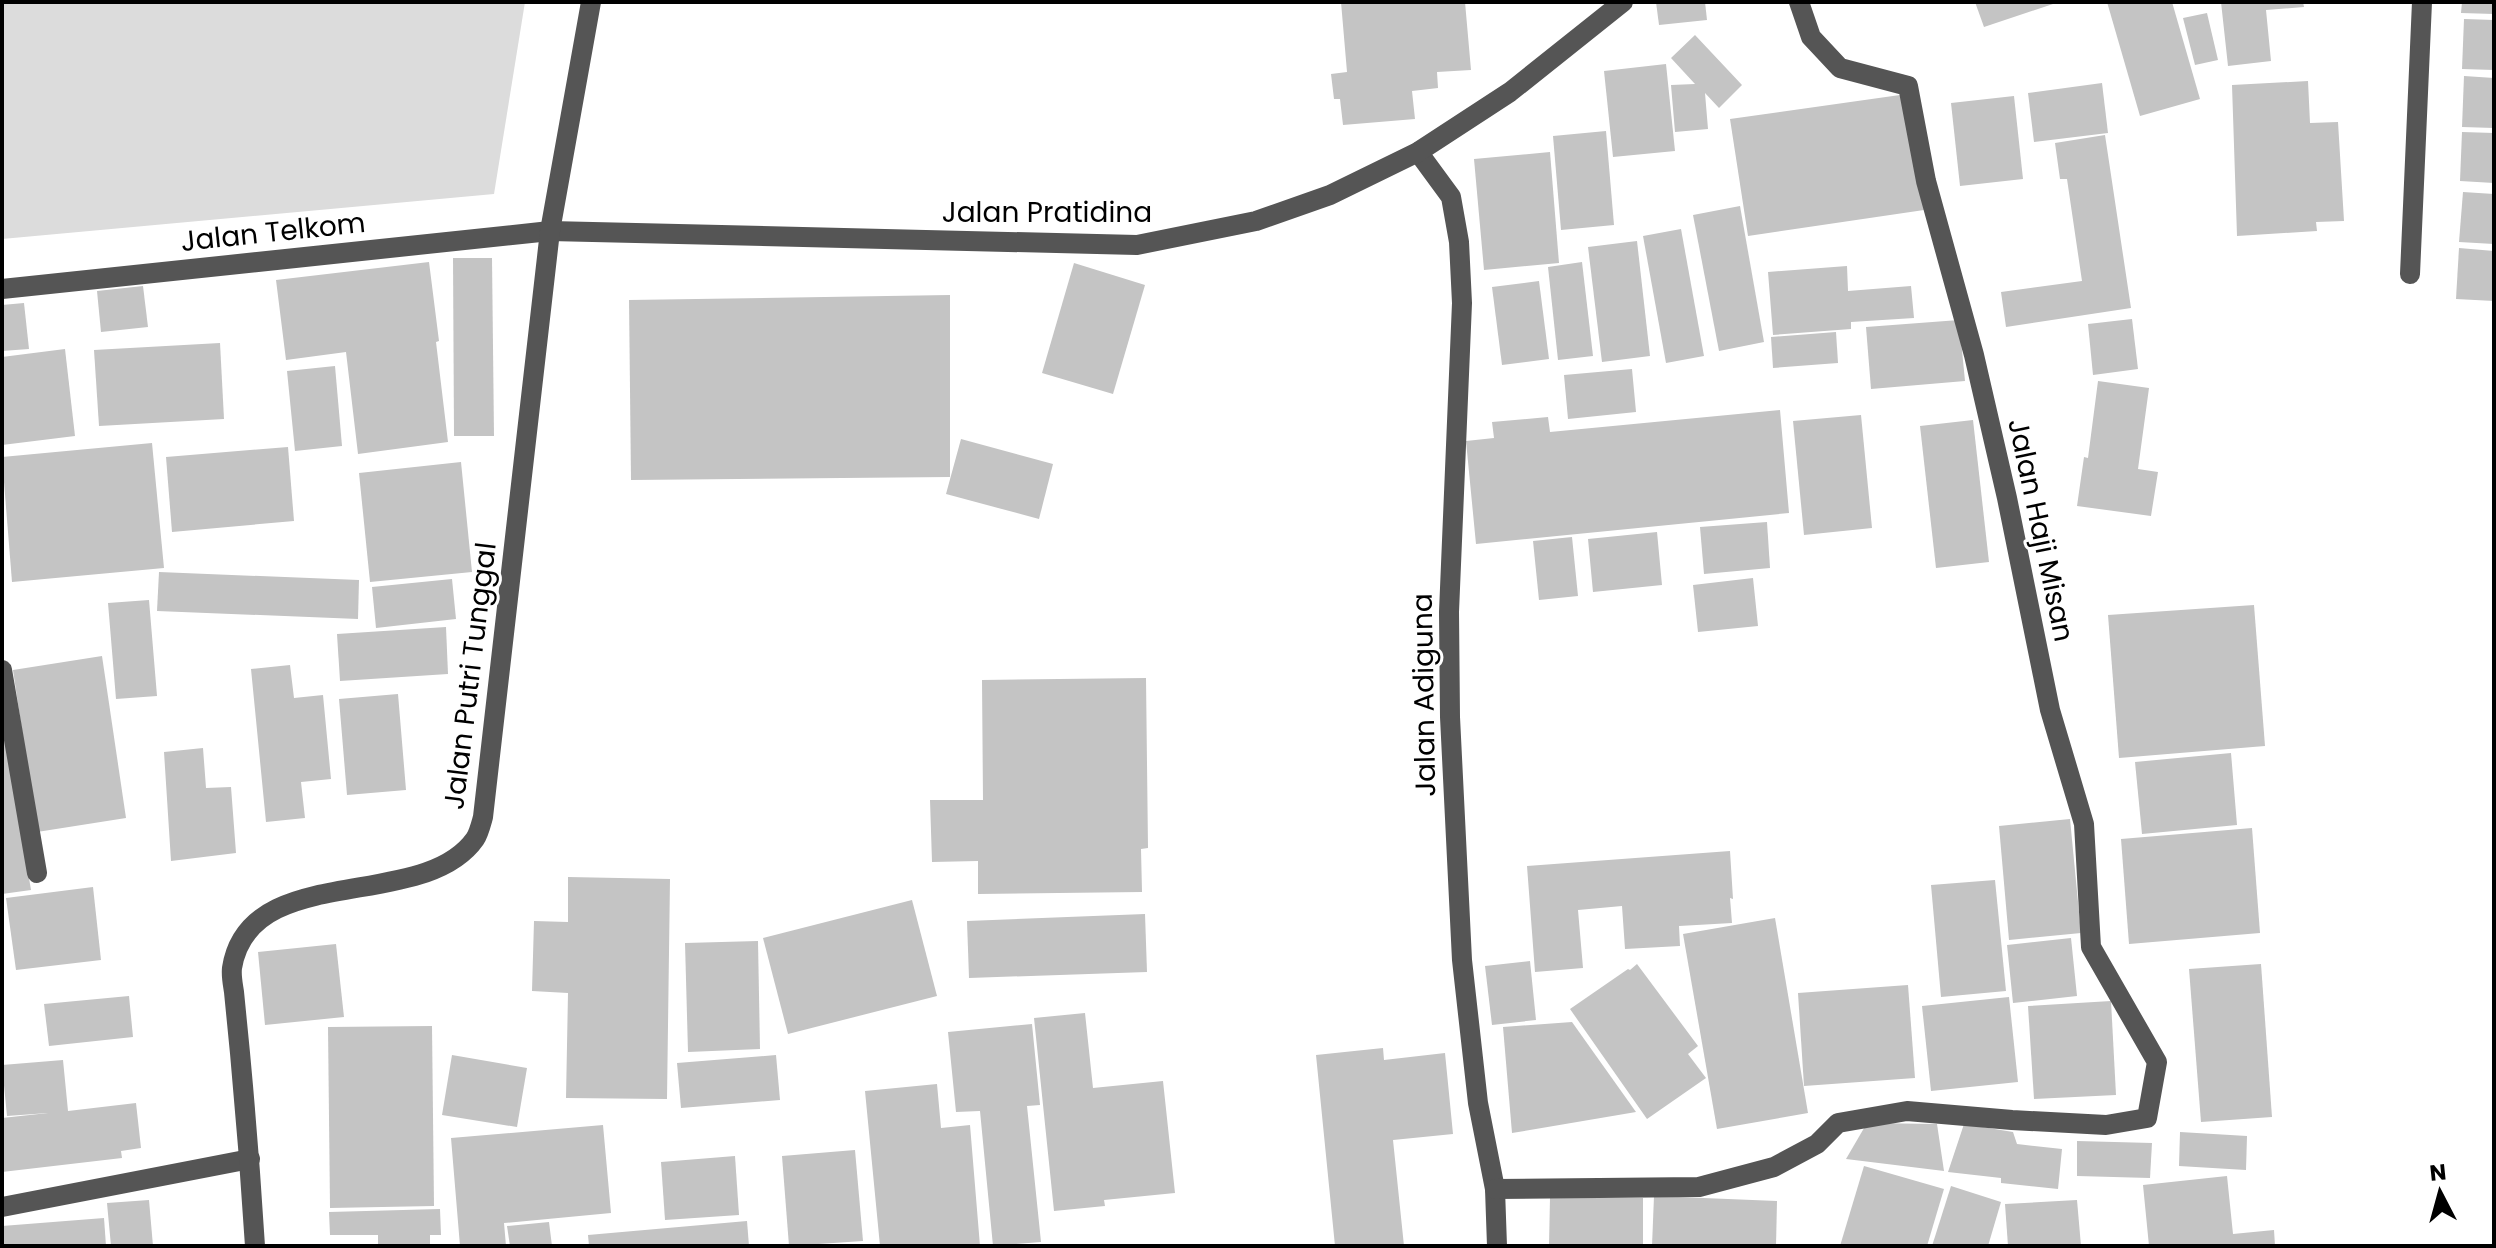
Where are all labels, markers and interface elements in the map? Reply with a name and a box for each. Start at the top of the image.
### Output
street label: Jalan Pratidina [942,193,1152,232]
street label: Jalan Telkom [179,203,367,261]
street label: Jalan Haji Misan [1998,415,2084,645]
street label: Jalan Putri Tunggal [434,540,506,812]
street label: Jalan Adiguna [1403,593,1445,797]
north arrow [2400,1152,2480,1232]
text: N [2428,1156,2448,1189]

